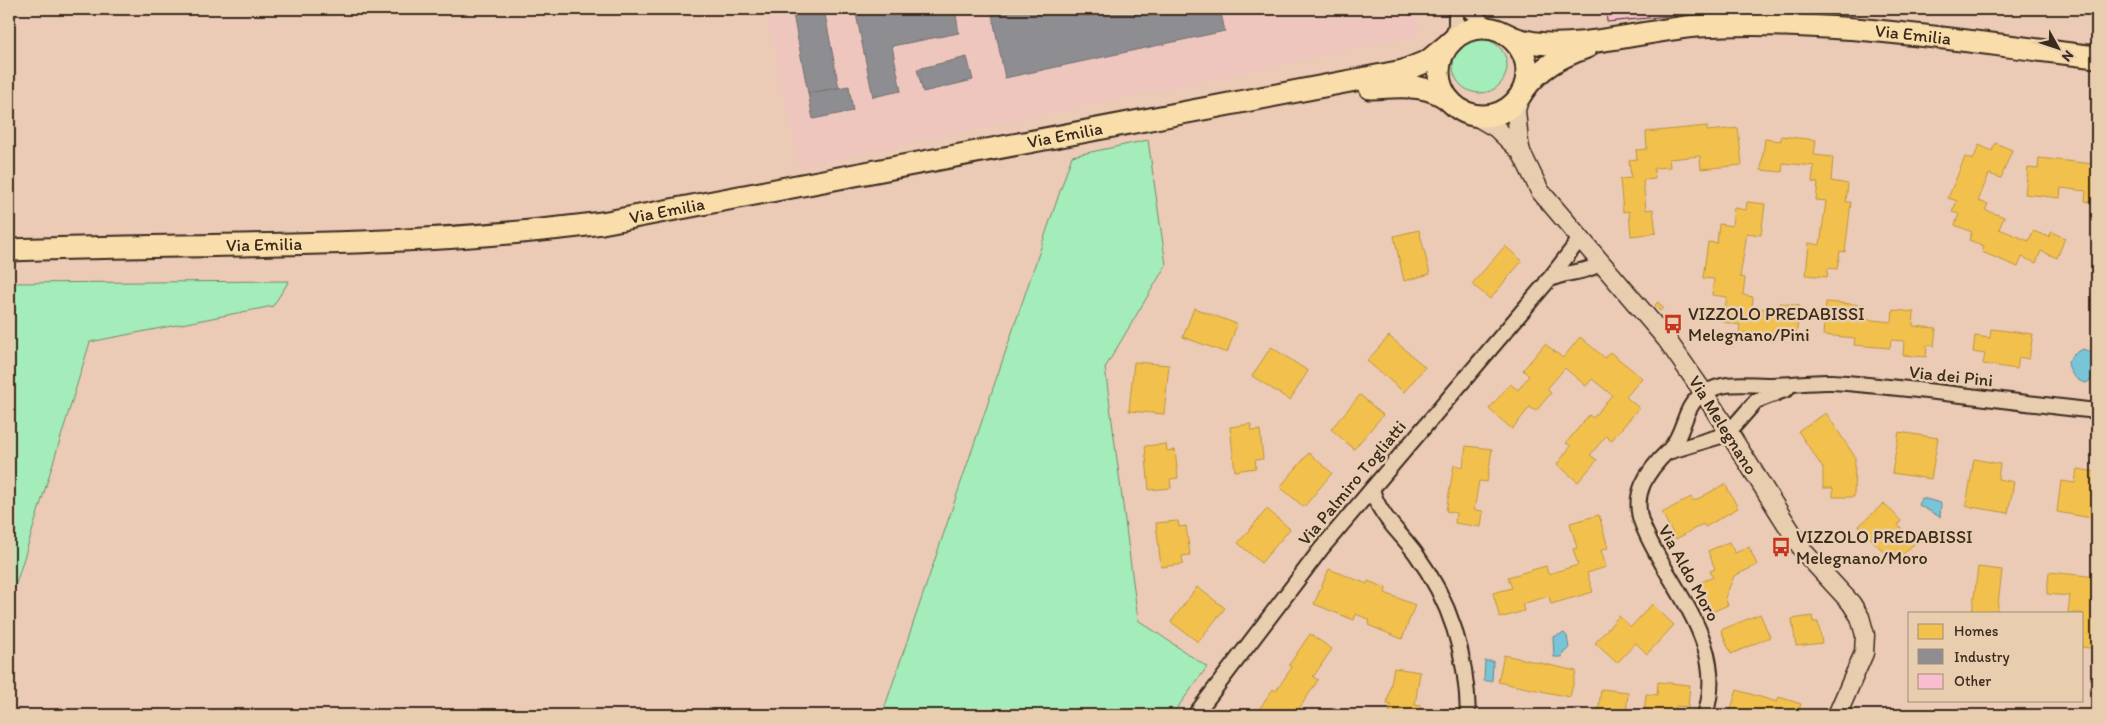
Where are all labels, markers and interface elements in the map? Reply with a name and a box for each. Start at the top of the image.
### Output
street label: Via Emilia [1874,20,1952,50]
north arrow [2034,22,2084,72]
text: N [2058,47,2077,65]
street label: Via Emilia [1025,117,1105,153]
street label: Via Emilia [627,193,707,229]
street label: Via Emilia [226,233,303,256]
place label: VIZZOLO PREDABISSI Melegnano/Pini [1688,303,1865,346]
bus stop icon: VIZZOLO PREDABISSI Melegnano/Pini [1662,313,1684,335]
street label: Via dei Pini [1908,361,1994,391]
street label: Via Melegnano [1684,371,1762,479]
street label: Via Palmiro Togliatti [1293,416,1411,550]
street label: Via Aldo Moro [1653,521,1725,625]
place label: VIZZOLO PREDABISSI Melegnano/Moro [1796,526,1973,569]
bus stop icon: VIZZOLO PREDABISSI Melegnano/Moro [1770,536,1792,558]
legend [1908,612,2084,702]
text: Homes [1954,622,1999,640]
text: Industry [1954,648,2010,666]
text: Other [1954,672,1991,690]

